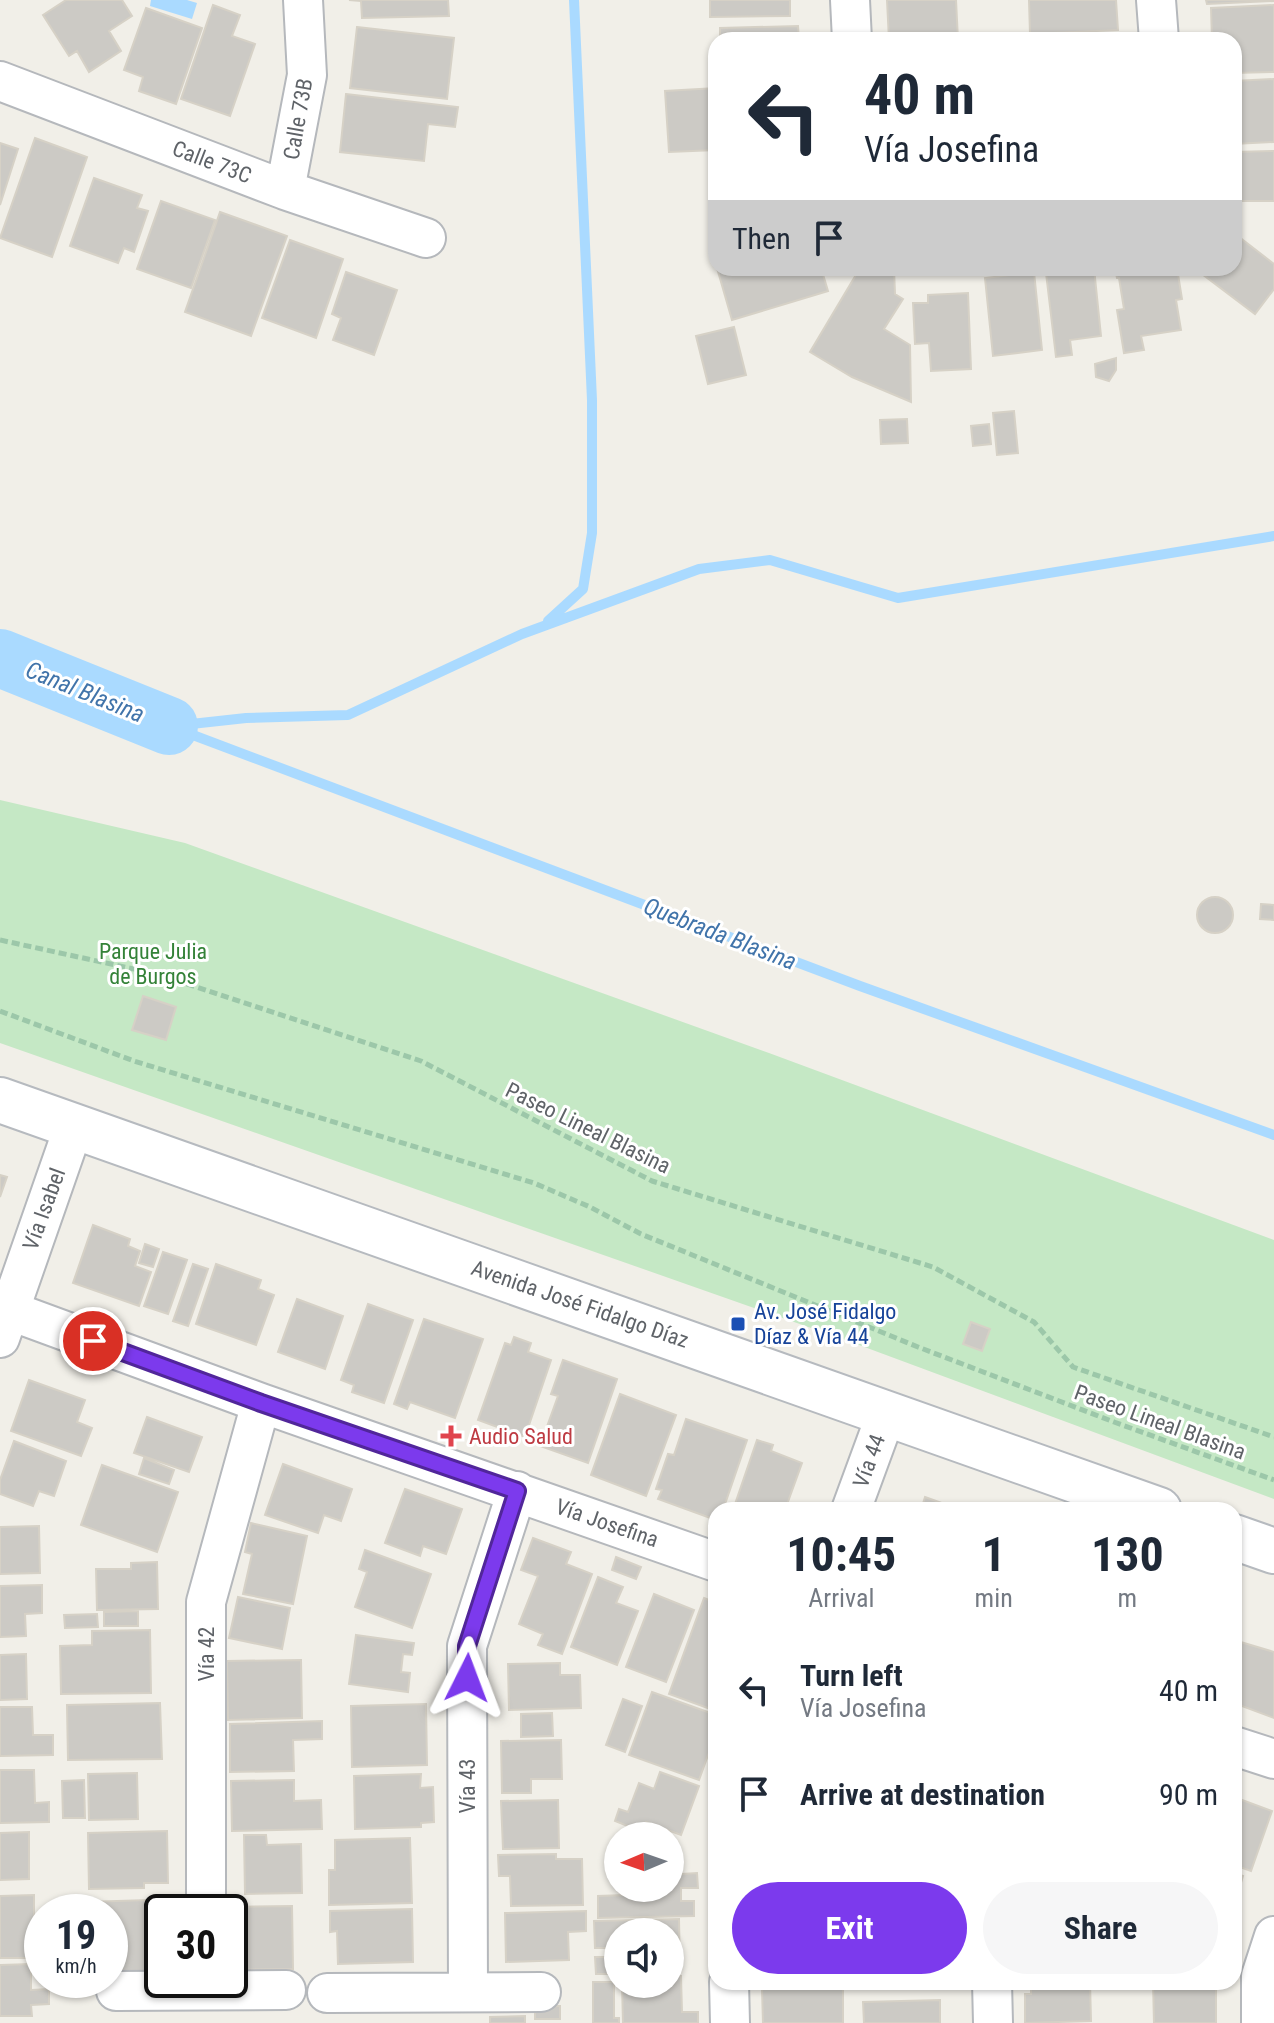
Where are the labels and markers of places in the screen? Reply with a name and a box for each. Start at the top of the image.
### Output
place label: Av. José Fidalgo Díaz & Vía 44 [754,1299,896,1349]
pin [59,1307,127,1375]
marker: Av. José Fidalgo Díaz & Vía 44 [729,1315,747,1333]
place label: Audio Salud [469,1424,573,1449]
marker: Audio Salud [440,1425,462,1447]

